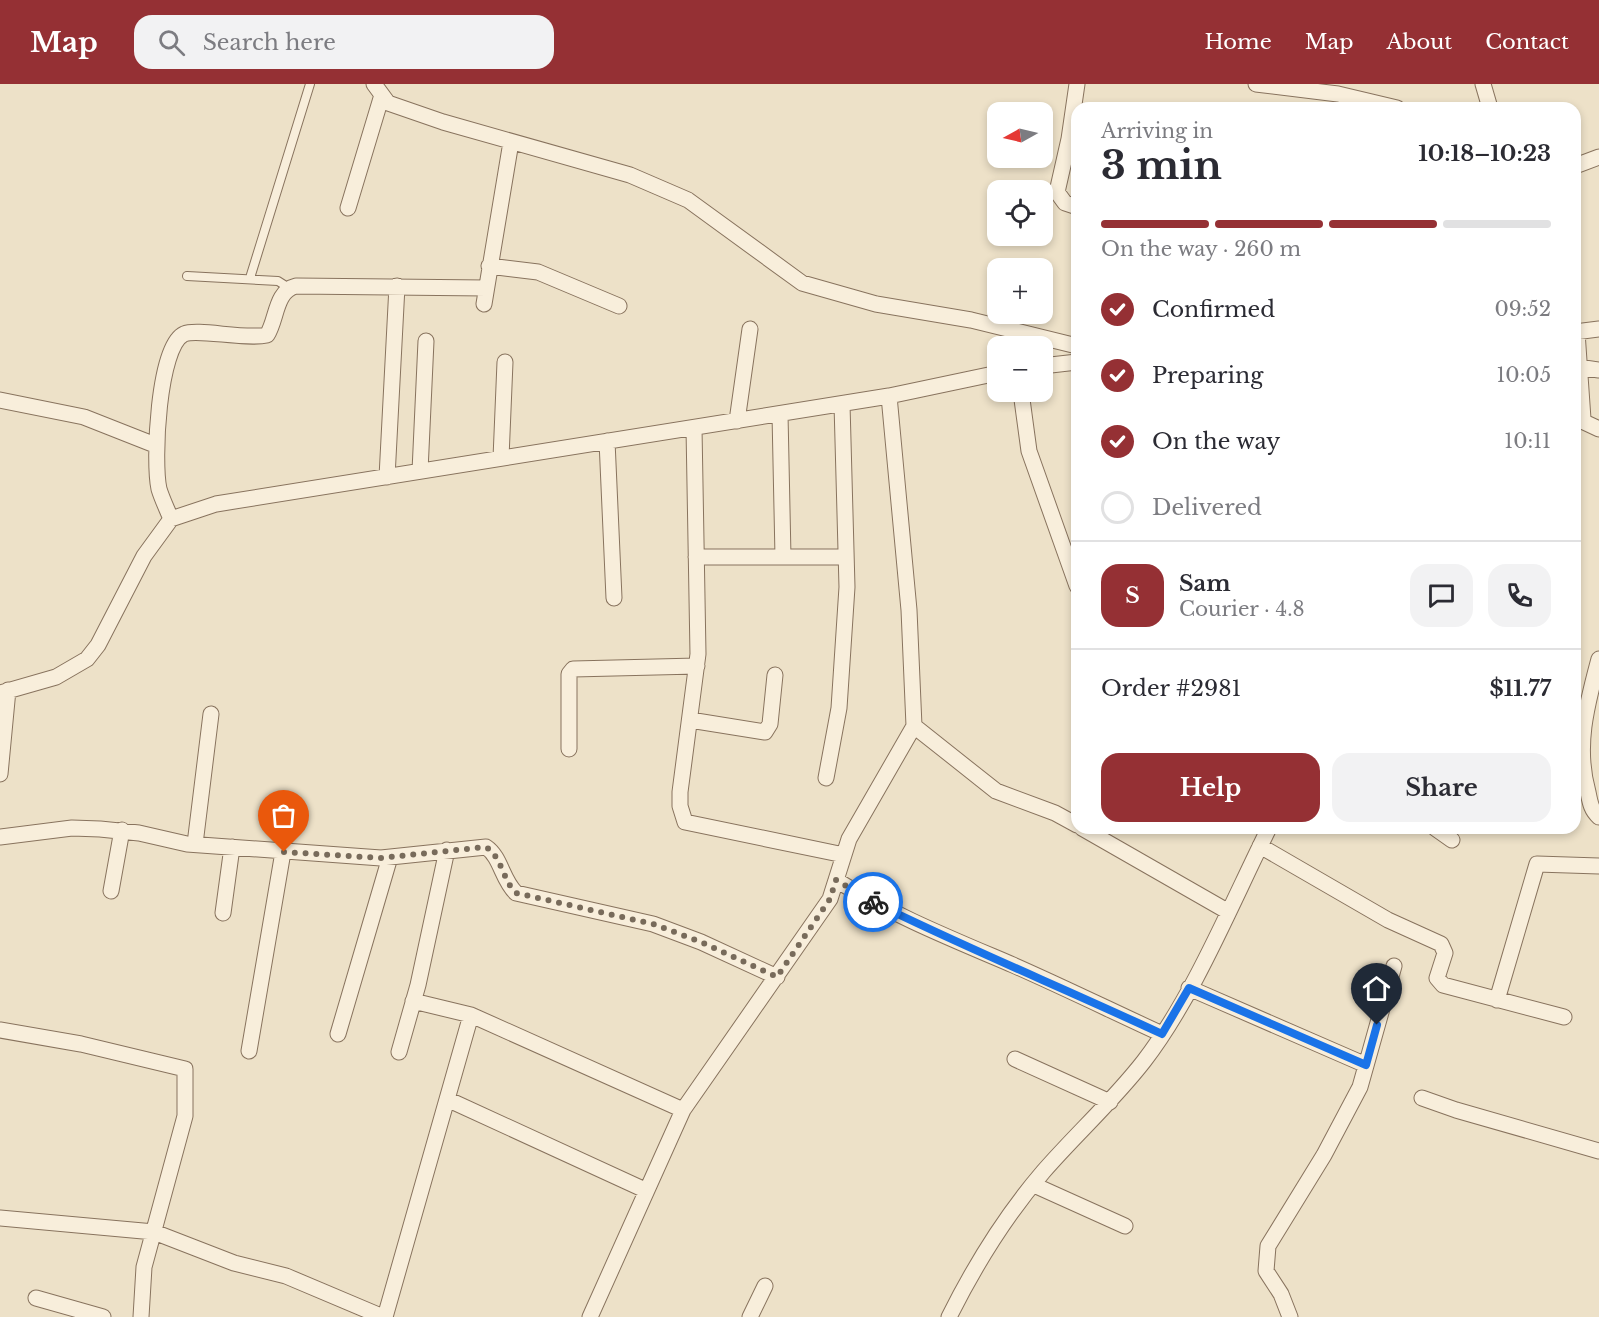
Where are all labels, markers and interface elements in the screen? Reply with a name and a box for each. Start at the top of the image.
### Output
search box [134,15,554,69]
text: Map [30,25,98,60]
icon: search [155,26,188,59]
text: Search here [203,29,336,56]
text: Home [1205,29,1272,55]
text: Map [1305,29,1353,55]
text: About [1386,29,1452,55]
text: Contact [1485,29,1569,55]
north arrow [987,102,1053,168]
map controls [987,102,1053,402]
text: Arriving in [1101,119,1213,143]
text: 10:18–10:23 [1418,140,1551,167]
text: 3 min [1101,141,1222,190]
button: locate [987,180,1053,246]
text: On the way · 260 m [1101,237,1301,261]
button: + [987,258,1053,324]
icon: check [1101,293,1134,326]
text: Confirmed [1152,296,1275,323]
text: 09:52 [1494,297,1551,321]
button: − [987,336,1053,402]
icon: check [1101,359,1134,392]
text: Preparing [1152,362,1263,389]
text: 10:05 [1496,363,1551,387]
icon: check [1101,425,1134,458]
text: On the way [1152,428,1280,455]
text: 10:11 [1504,429,1551,453]
text: Delivered [1152,494,1262,521]
button: chat [1410,564,1473,627]
button: phone [1488,564,1551,627]
text: Sam [1179,570,1231,597]
text: S [1125,582,1140,609]
text: Courier · 4.8 [1179,597,1305,621]
text: Order #2981 [1101,675,1241,702]
text: $11.77 [1490,675,1551,702]
button: Help [1101,753,1320,822]
button: Share [1332,753,1551,822]
pin [258,790,309,852]
icon: bag [267,799,300,832]
courier [843,872,903,932]
icon: bike [857,886,890,919]
pin [1351,963,1402,1025]
icon: home [1360,972,1393,1005]

